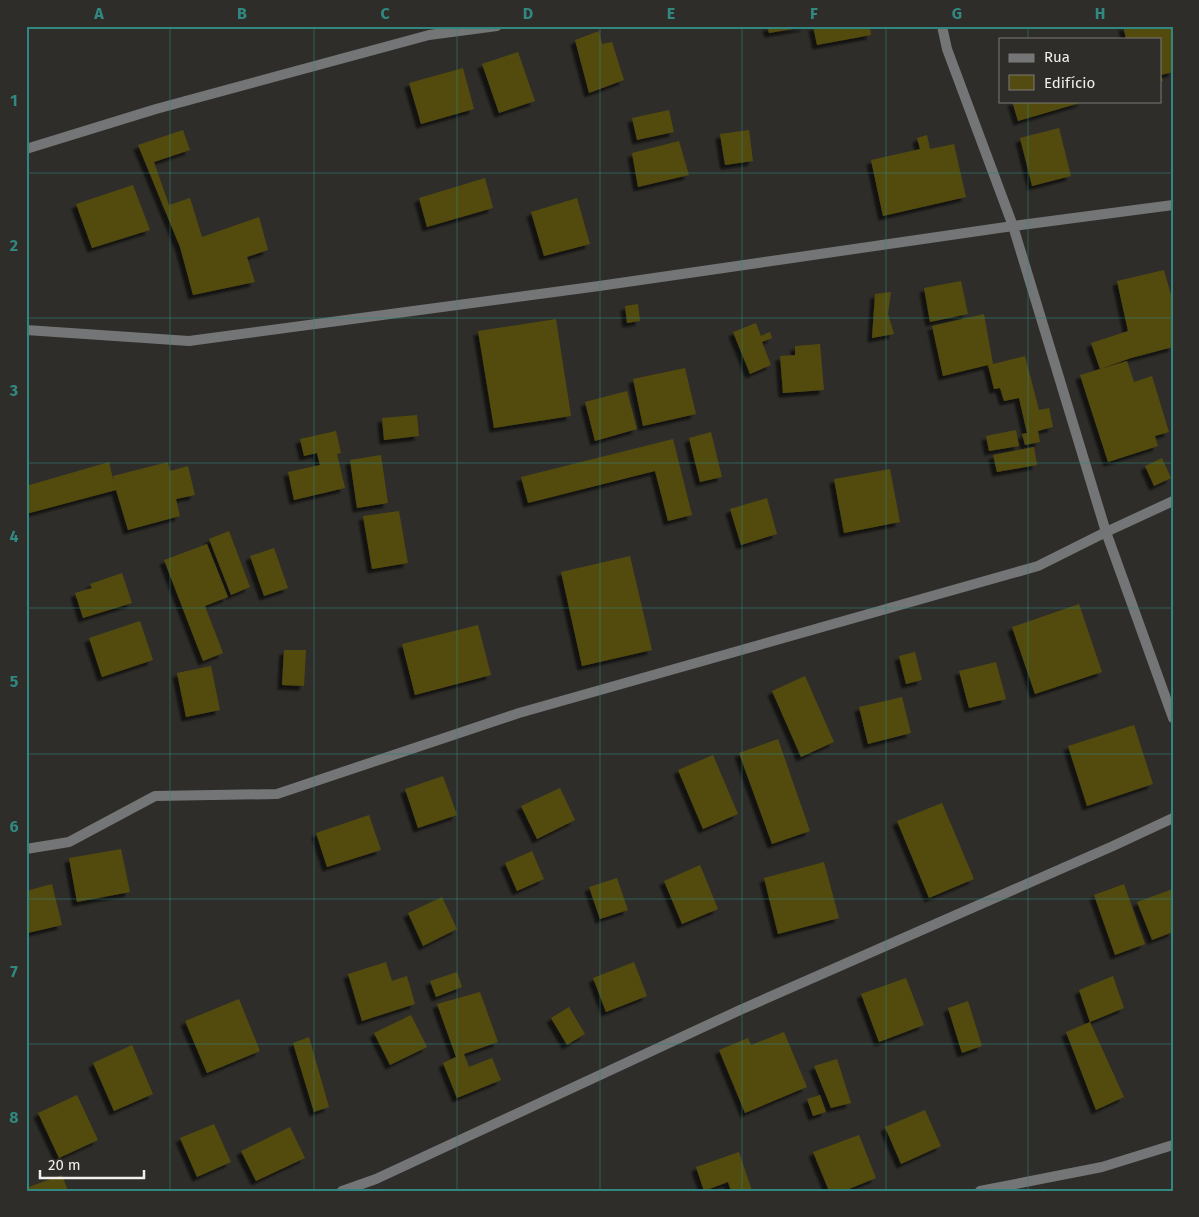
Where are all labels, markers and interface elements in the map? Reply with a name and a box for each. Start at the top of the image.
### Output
text: A [93,4,104,23]
text: B [237,4,247,23]
text: C [380,4,390,23]
text: D [523,4,533,23]
text: E [667,4,675,23]
text: F [810,4,818,23]
text: G [952,4,962,23]
text: H [1095,4,1105,23]
legend [999,38,1162,102]
text: Rua [1044,48,1070,66]
text: Edifício [1044,74,1095,92]
text: 1 [10,91,18,110]
text: 2 [10,236,18,255]
text: 3 [9,381,18,400]
text: 4 [9,527,19,546]
text: 5 [10,672,19,691]
text: 6 [9,817,19,836]
text: 7 [10,962,18,981]
text: 8 [9,1108,19,1127]
scale bar [40,1147,144,1179]
text: 20 m [48,1156,81,1174]

